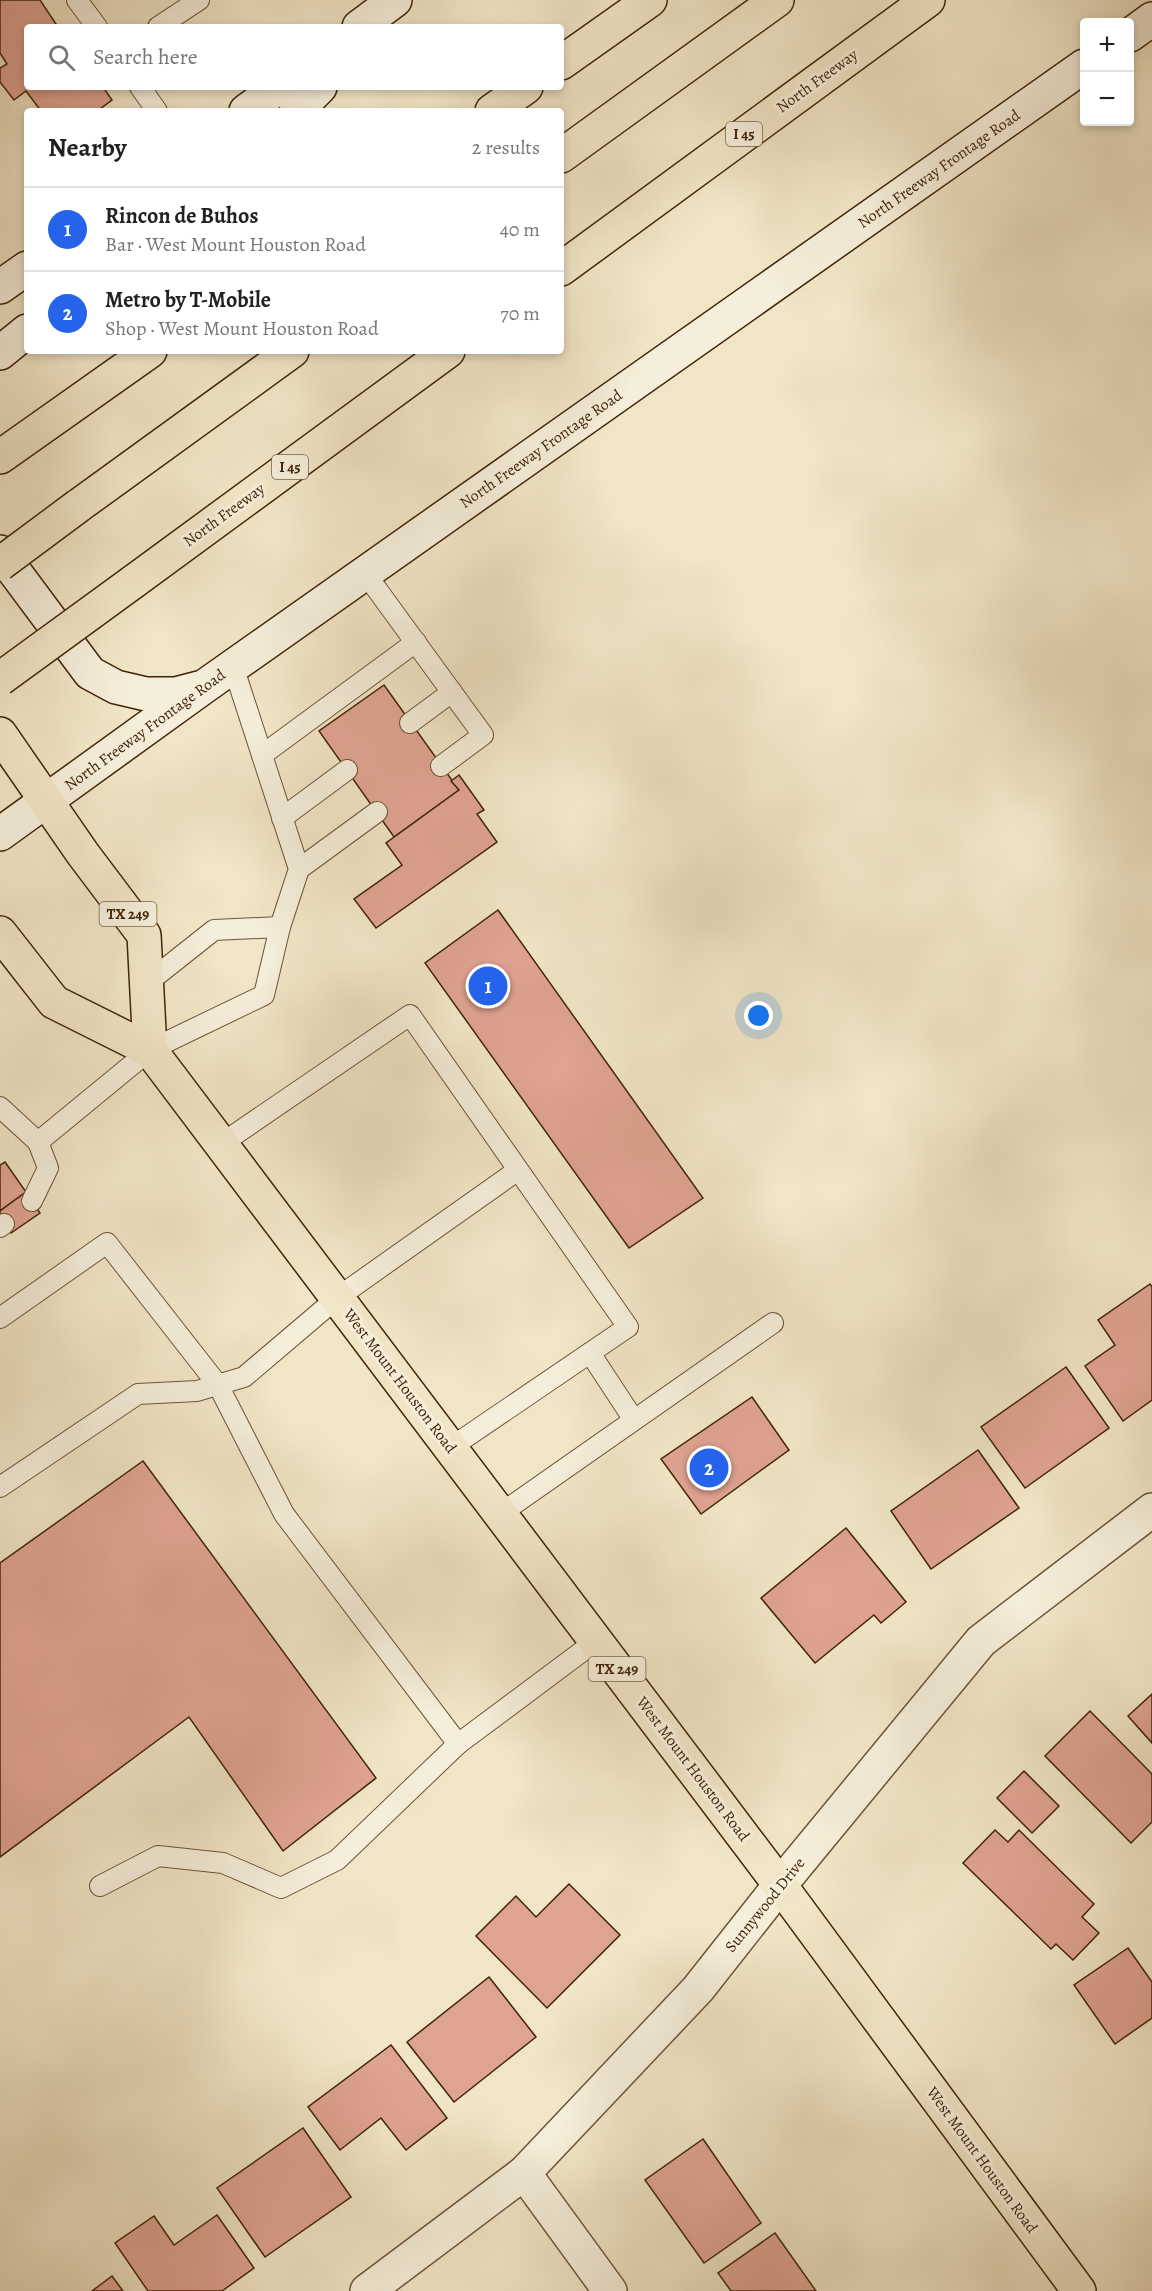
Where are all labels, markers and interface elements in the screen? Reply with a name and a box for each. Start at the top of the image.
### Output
map controls [1080,18,1134,126]
button: + [1080,18,1134,72]
search box [24,24,564,90]
icon: search [45,41,78,74]
text: Search here [93,42,198,72]
street label: North Freeway [772,43,863,118]
button: − [1080,72,1134,126]
street label: North Freeway Frontage Road [853,104,1025,234]
road number: I 45 [726,122,762,146]
text: Nearby [48,130,127,165]
text: 2 results [472,134,540,161]
text: Rincon de Buhos [105,201,258,231]
text: 1 [64,216,71,243]
text: 40 m [500,216,540,243]
text: Bar · West Mount Houston Road [105,231,366,258]
text: Metro by T-Mobile [105,285,271,315]
text: 2 [63,300,72,327]
text: 70 m [500,300,540,327]
text: Shop · West Mount Houston Road [105,315,379,342]
street label: North Freeway Frontage Road [455,384,627,514]
road number: I 45 [272,455,308,479]
street label: North Freeway [179,477,270,552]
street label: North Freeway Frontage Road [60,664,230,796]
road number: TX 249 [100,902,156,926]
pin: 1 [468,964,508,1008]
your location [744,1001,773,1030]
street label: West Mount Houston Road [338,1303,462,1458]
pin: 2 [690,1446,728,1490]
road number: TX 249 [588,1657,646,1681]
street label: West Mount Houston Road [631,1691,755,1846]
street label: Sunnywood Drive [720,1853,810,1957]
street label: West Mount Houston Road [921,2081,1043,2238]

